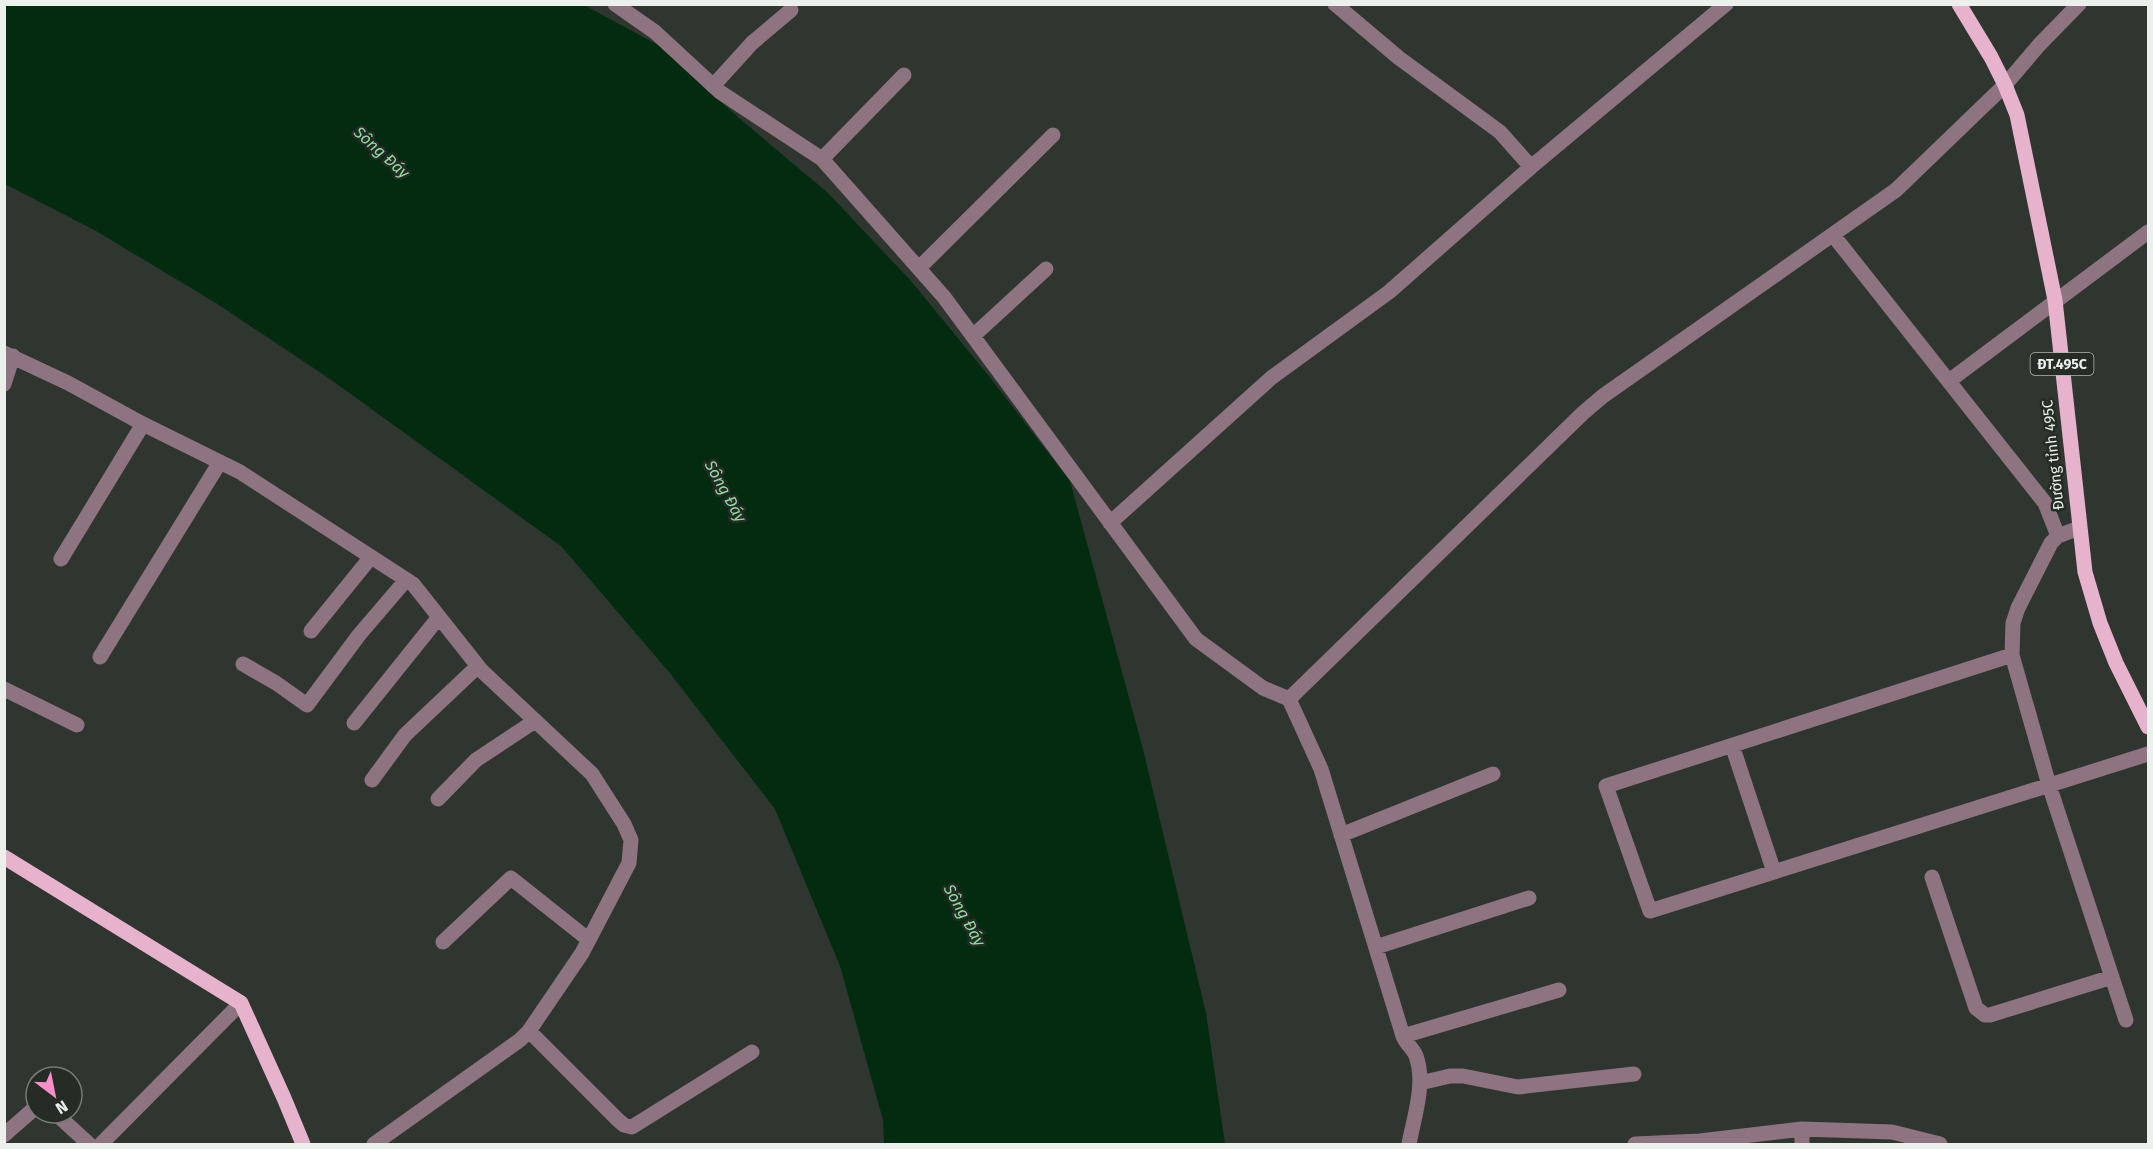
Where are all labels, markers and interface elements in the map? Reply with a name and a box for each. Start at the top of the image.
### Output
water label: Sông Đáy [349,122,414,183]
road number: ĐT.495C [2030,353,2094,375]
street label: Đường tỉnh 495C [2038,398,2068,511]
water label: Sông Đáy [700,456,751,527]
water label: Sông Đáy [939,880,990,951]
north arrow [24,1065,84,1125]
text: N [52,1096,71,1118]

